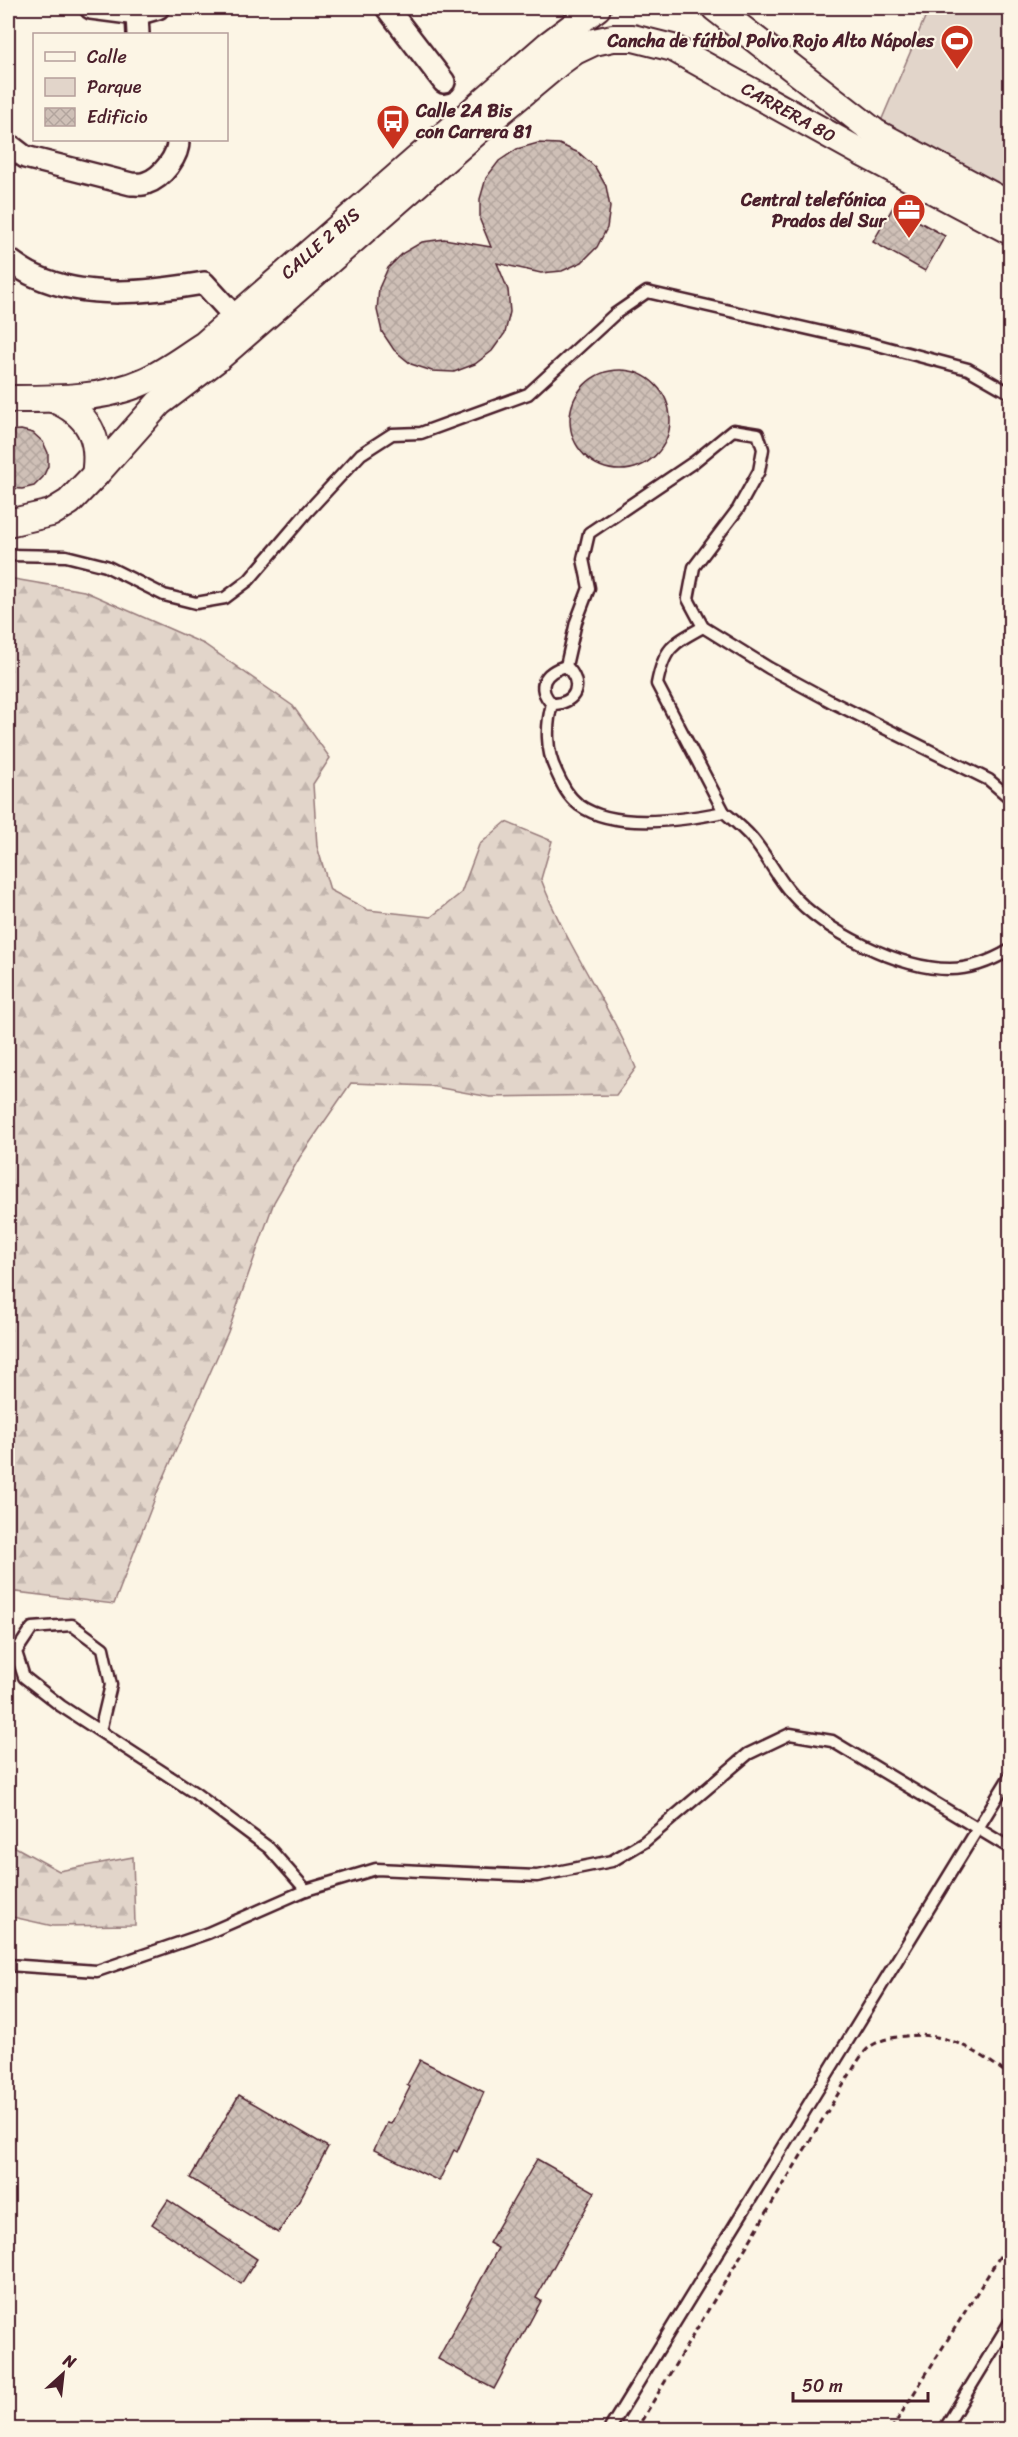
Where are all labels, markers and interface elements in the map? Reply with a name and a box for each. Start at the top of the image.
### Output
sports icon: Cancha de fútbol Polvo Rojo Alto Nápoles [939,23,975,70]
place label: Cancha de fútbol Polvo Rojo Alto Nápoles [606,25,935,57]
legend [33,33,228,141]
text: Calle [87,41,127,73]
text: Parque [87,71,142,103]
street label: CARRERA 80 [735,73,842,151]
place label: Calle 2A Bis con Carrera 81 [415,95,532,148]
text: Edificio [87,101,148,133]
bus stop icon: Calle 2A Bis con Carrera 81 [375,103,411,150]
place label: Central telefónica Prados del Sur [740,184,888,237]
office icon: Central telefónica Prados del Sur [891,192,927,239]
street label: CALLE 2 BIS [273,199,368,288]
north arrow [33,2344,93,2404]
text: N [57,2345,82,2377]
scale bar [793,2365,928,2403]
text: 50 m [802,2370,843,2402]

